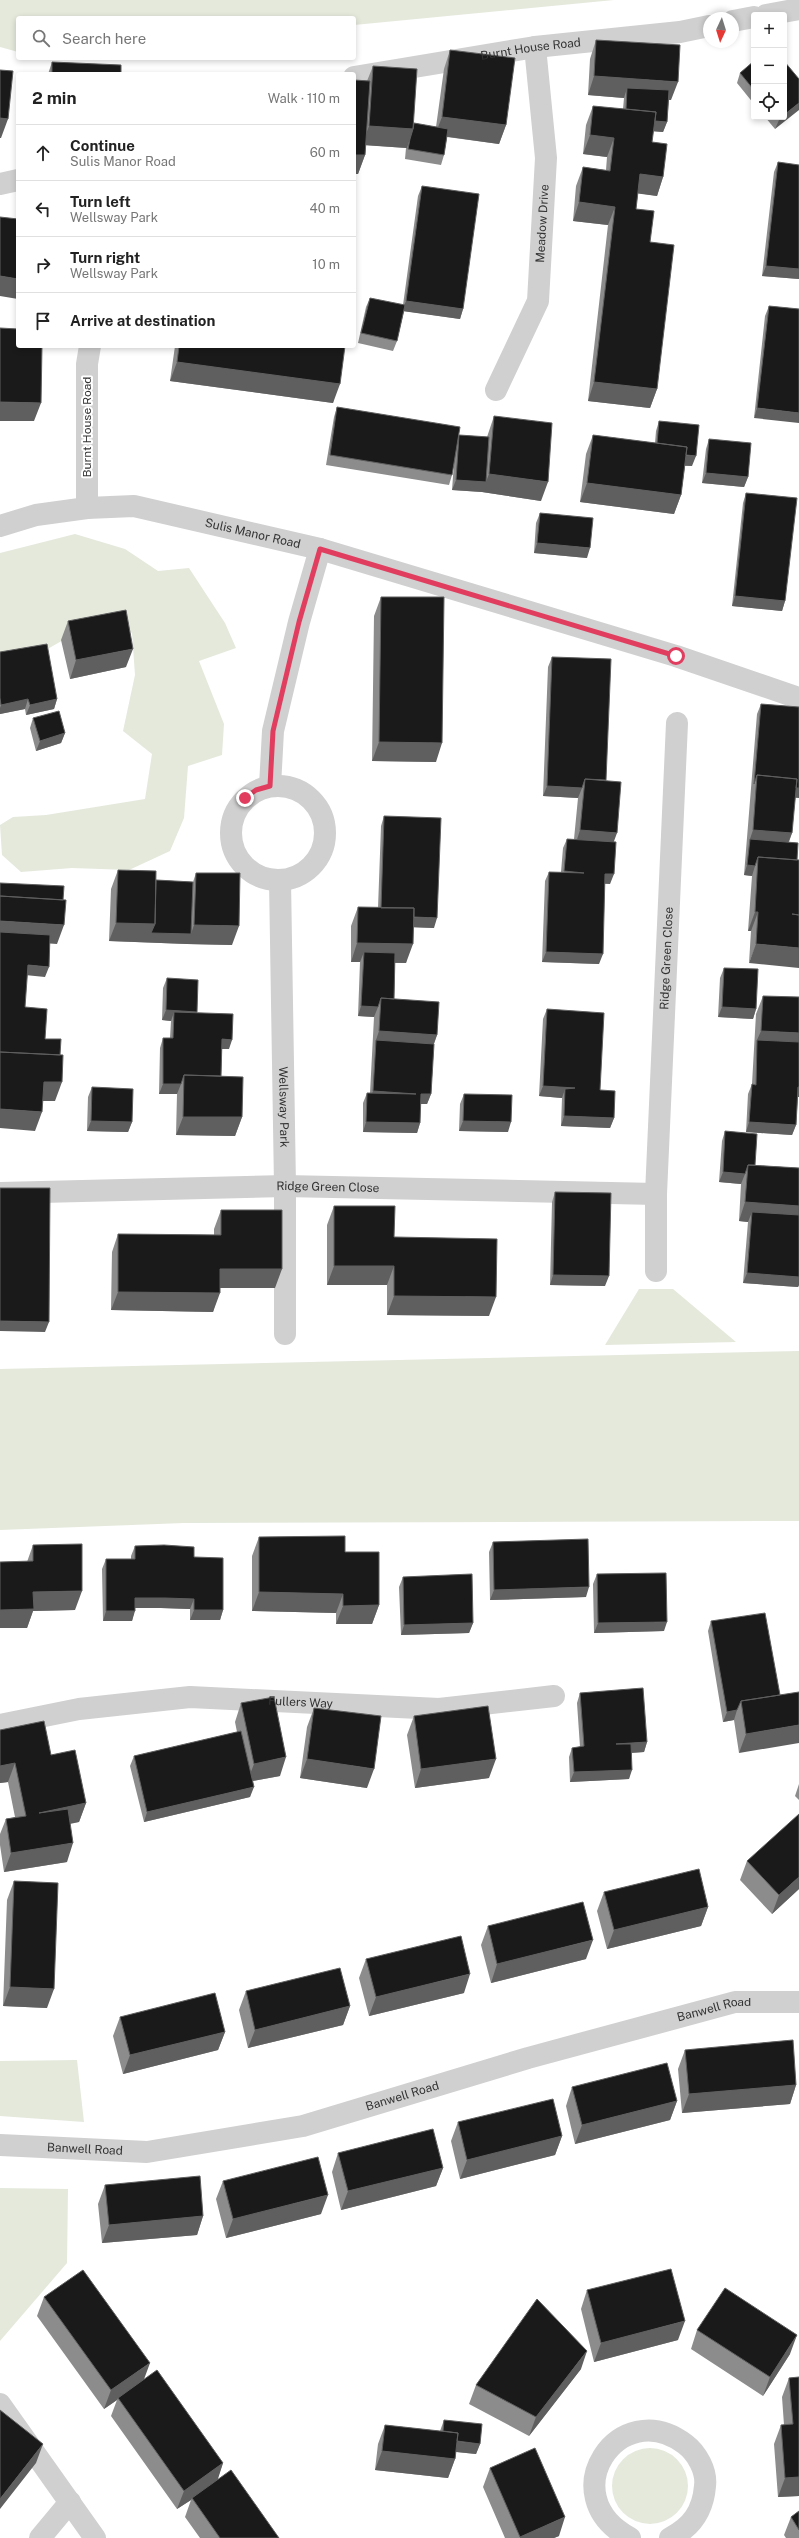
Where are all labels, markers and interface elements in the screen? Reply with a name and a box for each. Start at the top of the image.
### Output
north arrow [703,12,739,48]
map controls [751,12,787,120]
button: + [751,12,787,48]
search box [16,16,356,60]
icon: search [30,27,52,49]
text: Search here [62,30,146,47]
street label: Burnt House Road [480,35,582,63]
button: − [751,48,787,84]
button: locate [751,84,787,120]
text: 2 min [32,88,77,108]
text: Walk · 110 m [268,91,340,106]
text: Continue [70,137,135,154]
icon: ahead [32,142,54,164]
text: 60 m [310,145,340,160]
text: Sulis Manor Road [70,154,176,169]
street label: Meadow Drive [533,184,552,263]
text: Turn left [70,193,131,210]
icon: left [32,198,54,220]
text: 40 m [309,201,340,216]
text: Wellsway Park [70,210,158,225]
text: Turn right [70,249,140,266]
icon: right [32,254,54,276]
text: 10 m [312,257,340,272]
text: Wellsway Park [70,266,158,281]
icon: arrive [32,310,54,332]
text: Arrive at destination [70,312,215,329]
street label: Burnt House Road [80,377,94,478]
street label: Sulis Manor Road [204,516,302,551]
route start [667,647,685,665]
route end [236,789,254,807]
street label: Ridge Green Close [657,906,676,1010]
street label: Wellsway Park [276,1066,291,1148]
street label: Ridge Green Close [276,1179,380,1195]
street label: Fullers Way [268,1694,334,1711]
street label: Banwell Road [675,1995,751,2024]
street label: Banwell Road [364,2078,441,2114]
street label: Banwell Road [47,2140,123,2158]

